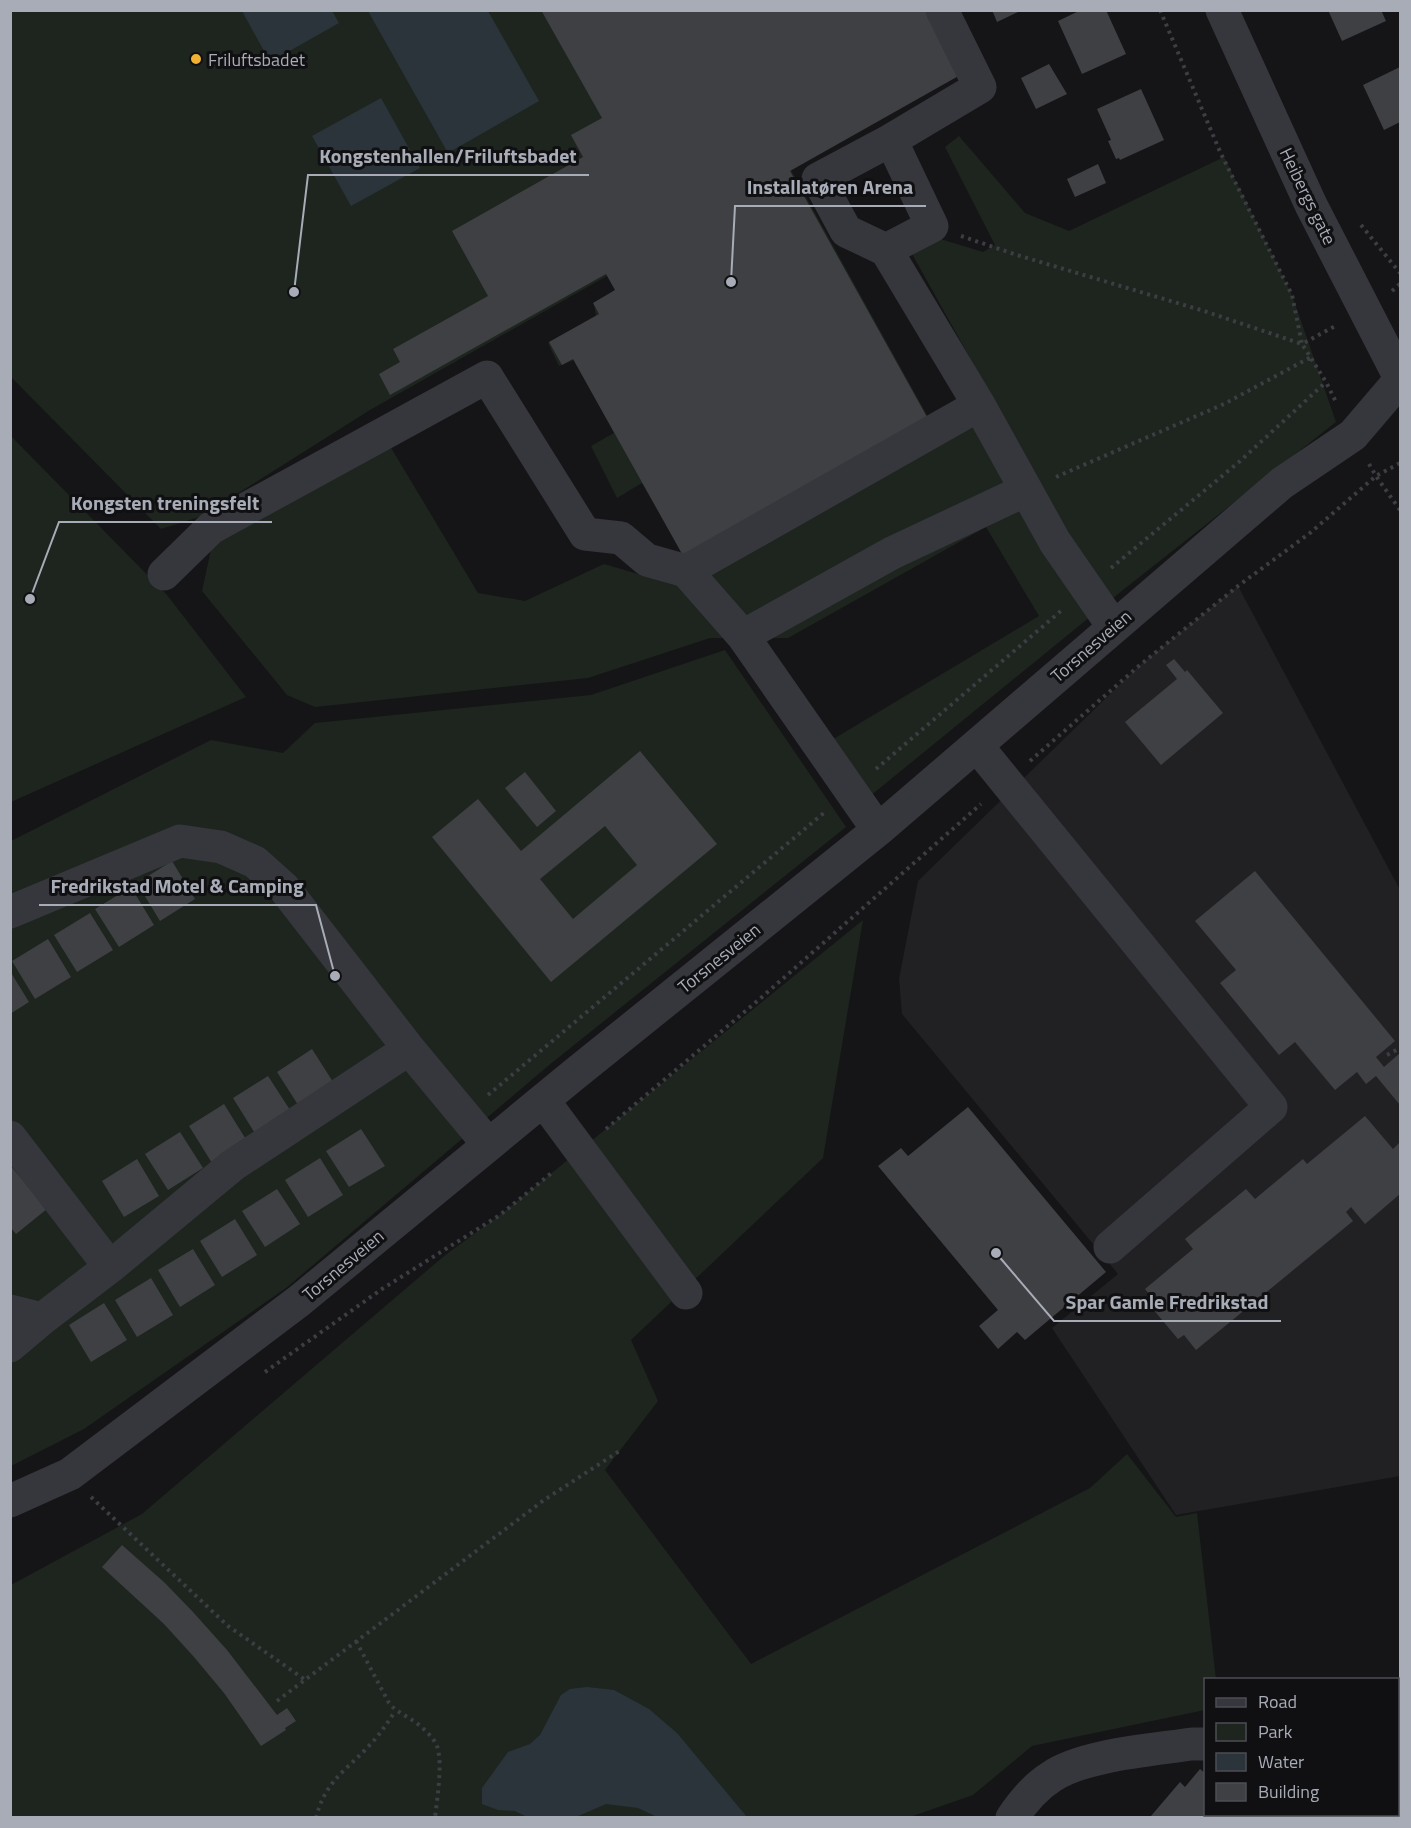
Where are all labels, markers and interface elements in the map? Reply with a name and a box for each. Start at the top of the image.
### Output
place label: Friluftsbadet [208,46,306,73]
marker: Friluftsbadet [189,52,203,66]
callout: Kongstenhallen/Friluftsbadet [308,137,589,175]
text: Kongstenhallen/Friluftsbadet [319,140,577,171]
street label: Heibergs gate [1273,143,1343,249]
callout: Installatøren Arena [735,168,926,206]
text: Installatøren Arena [747,171,913,202]
callout: Kongsten treningsfelt [59,484,272,522]
text: Kongsten treningsfelt [71,487,259,518]
street label: Torsnesveien [1045,603,1137,689]
callout: Fredrikstad Motel & Camping [39,867,316,905]
text: Fredrikstad Motel & Camping [50,870,304,901]
street label: Torsnesveien [672,916,766,1000]
street label: Torsnesveien [296,1223,390,1307]
callout: Spar Gamle Fredrikstad [1054,1283,1281,1321]
text: Spar Gamle Fredrikstad [1066,1286,1268,1317]
legend [1204,1678,1399,1816]
text: Road [1258,1688,1297,1715]
text: Park [1258,1718,1293,1745]
text: Water [1258,1748,1304,1775]
text: Building [1258,1778,1319,1805]

